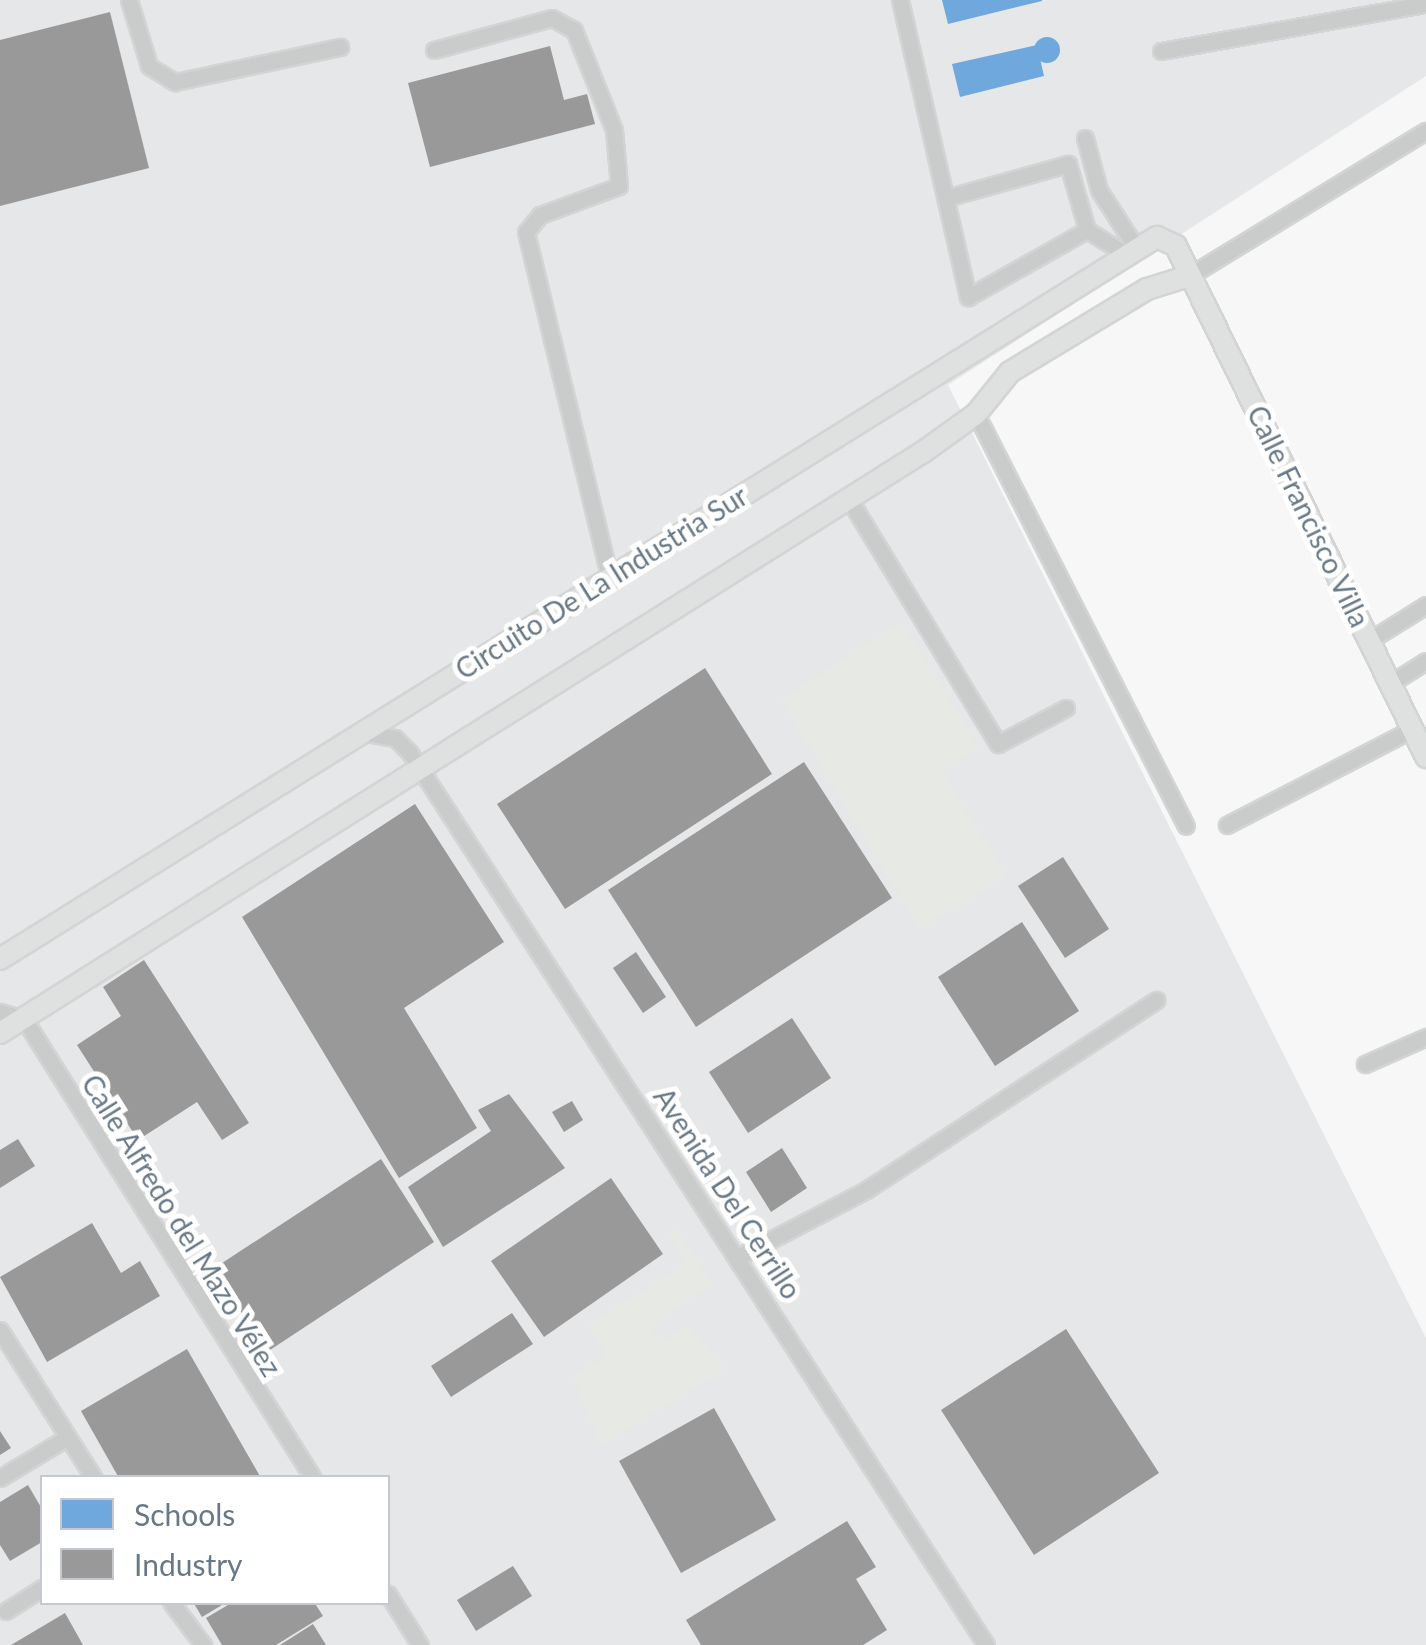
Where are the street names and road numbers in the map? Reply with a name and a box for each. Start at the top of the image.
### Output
street label: Calle Francisco Villa [1241,399,1377,633]
street label: Circuito De La Industria Sur [449,478,753,686]
street label: Calle Alfredo del Mazo Vélez [75,1067,289,1383]
street label: Avenida Del Cerrillo [647,1081,809,1305]

